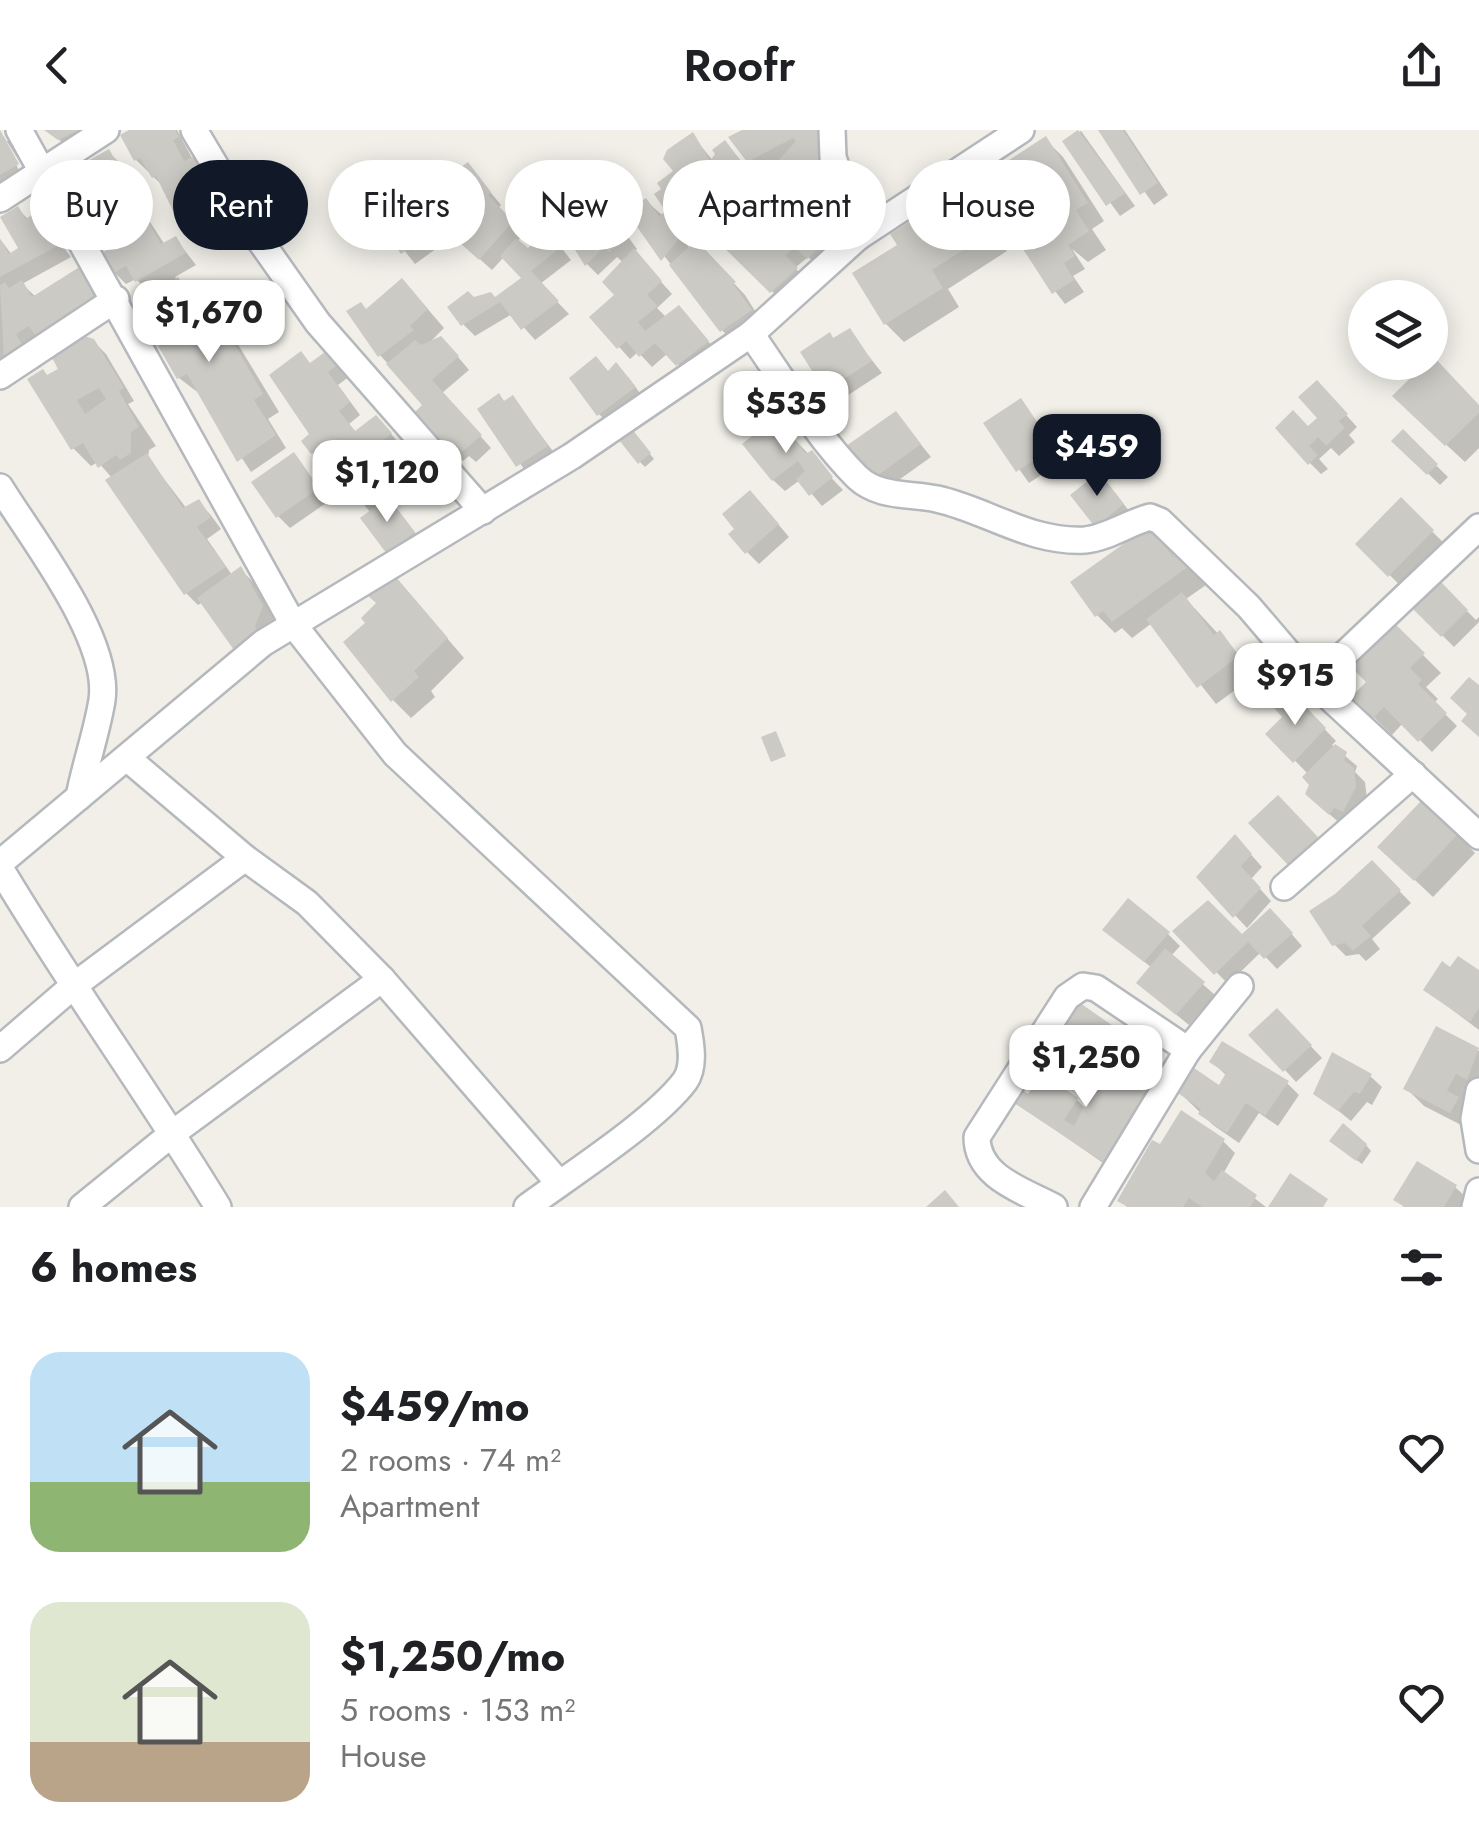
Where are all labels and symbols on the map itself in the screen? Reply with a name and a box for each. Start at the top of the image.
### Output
pin: $1,670 [128,280,290,365]
pin: $535 [727,371,845,456]
pin: $459 [1038,414,1156,499]
pin: $1,120 [306,440,468,525]
pin: $915 [1236,643,1354,728]
pin: $1,250 [1005,1025,1167,1110]

